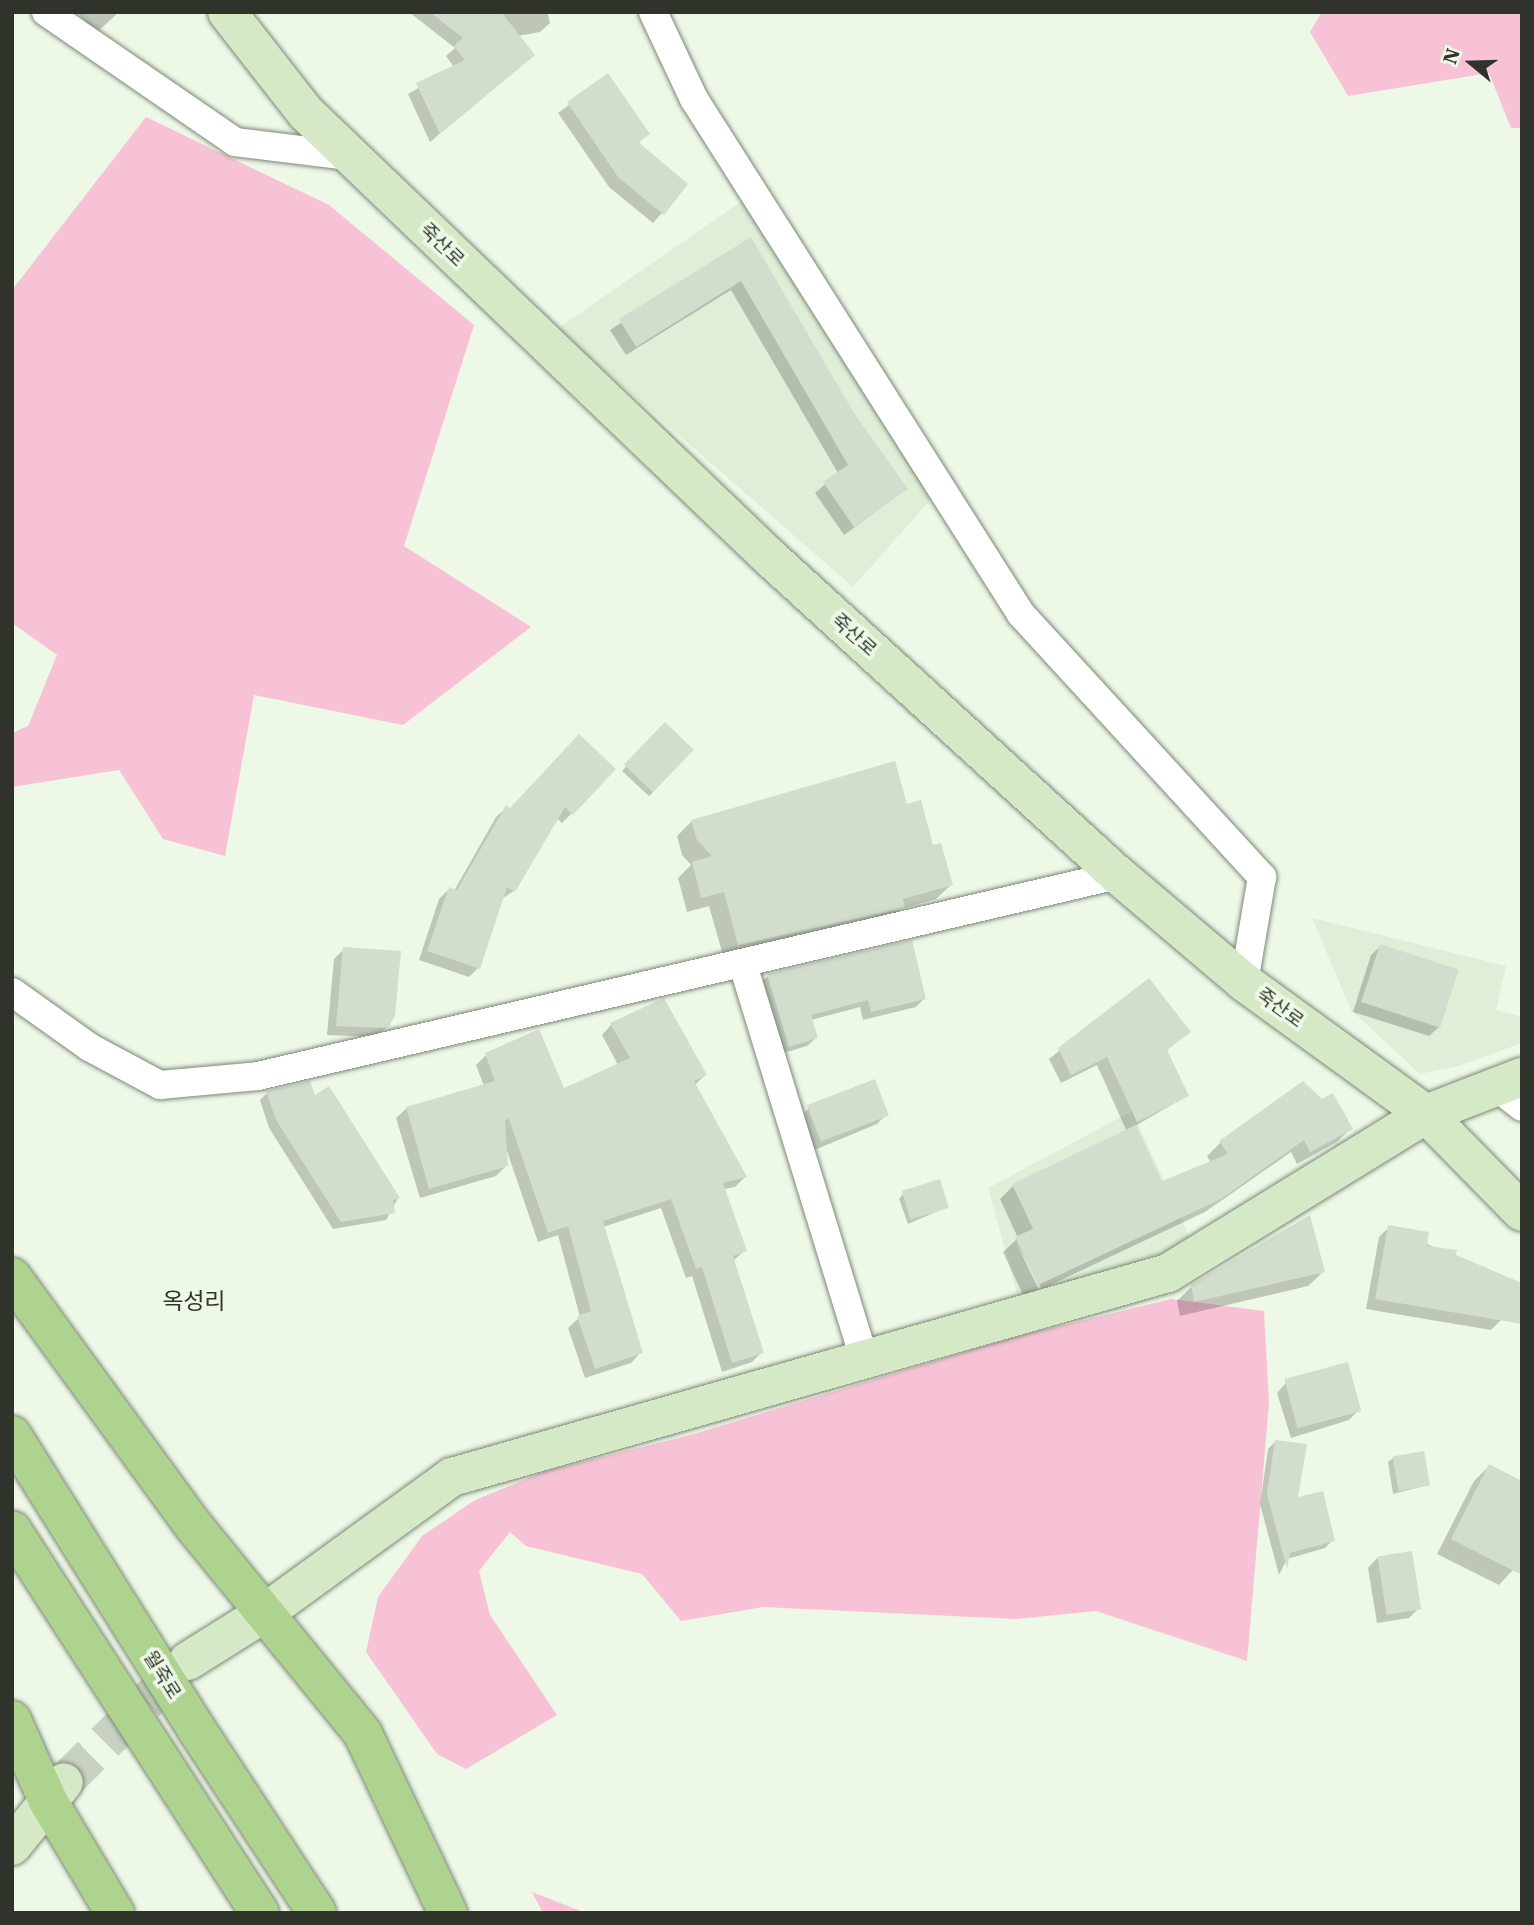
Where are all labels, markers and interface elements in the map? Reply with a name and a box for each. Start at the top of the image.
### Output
north arrow [1436,28,1506,98]
text: N [1437,45,1465,67]
street label: 죽산로 [415,219,469,271]
street label: 죽산로 [827,609,881,661]
street label: 죽산로 [1252,983,1308,1033]
district label: 옥성리 [162,1286,226,1314]
street label: 월죽로 [138,1647,186,1703]

